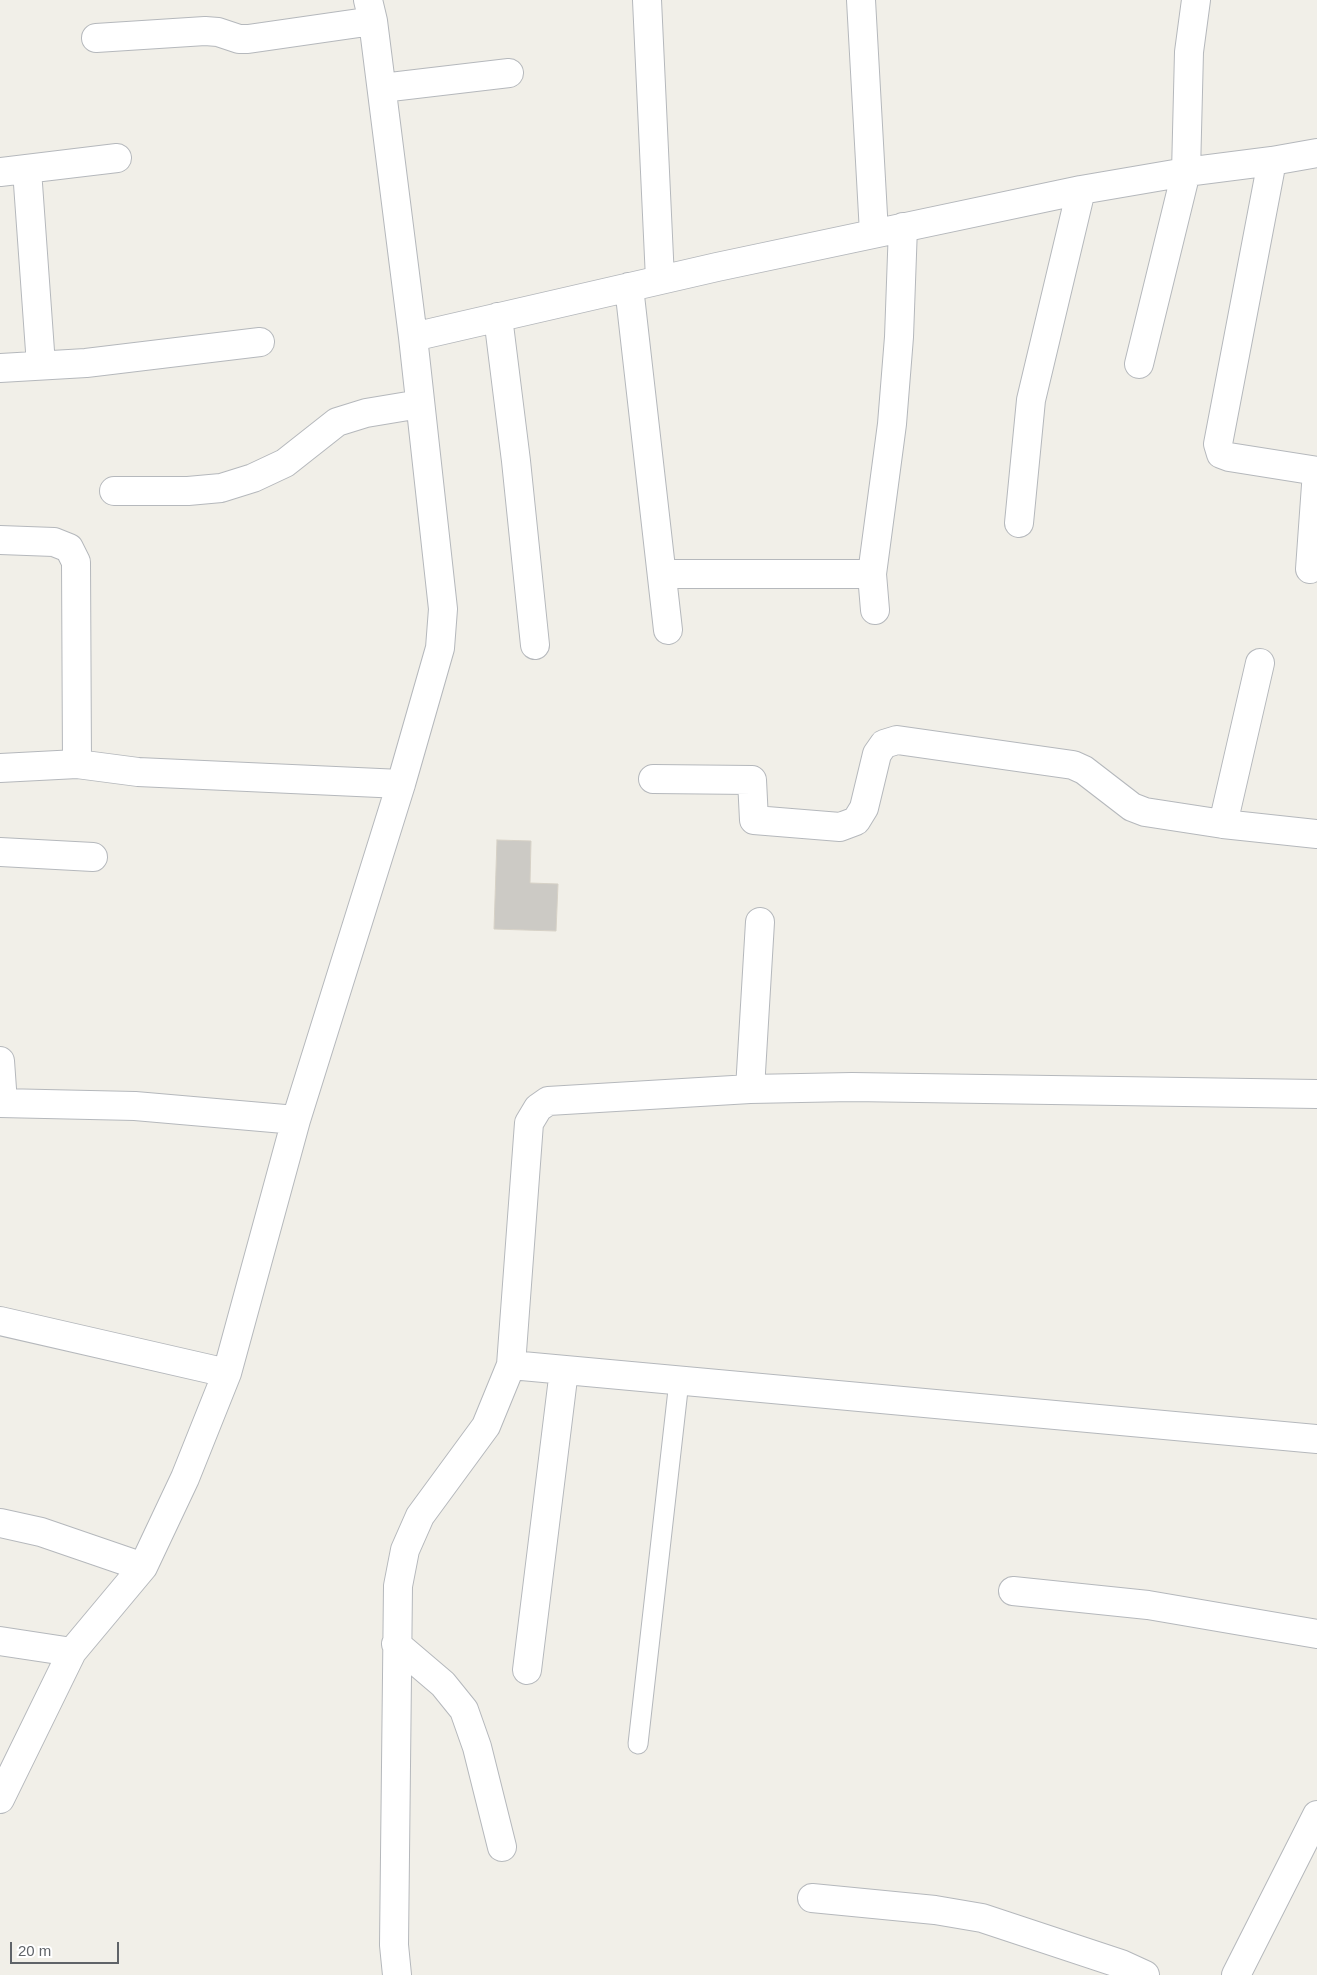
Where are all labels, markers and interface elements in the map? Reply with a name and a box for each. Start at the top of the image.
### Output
scale bar [12,1932,121,1964]
text: 20 m [18,1942,51,1959]

